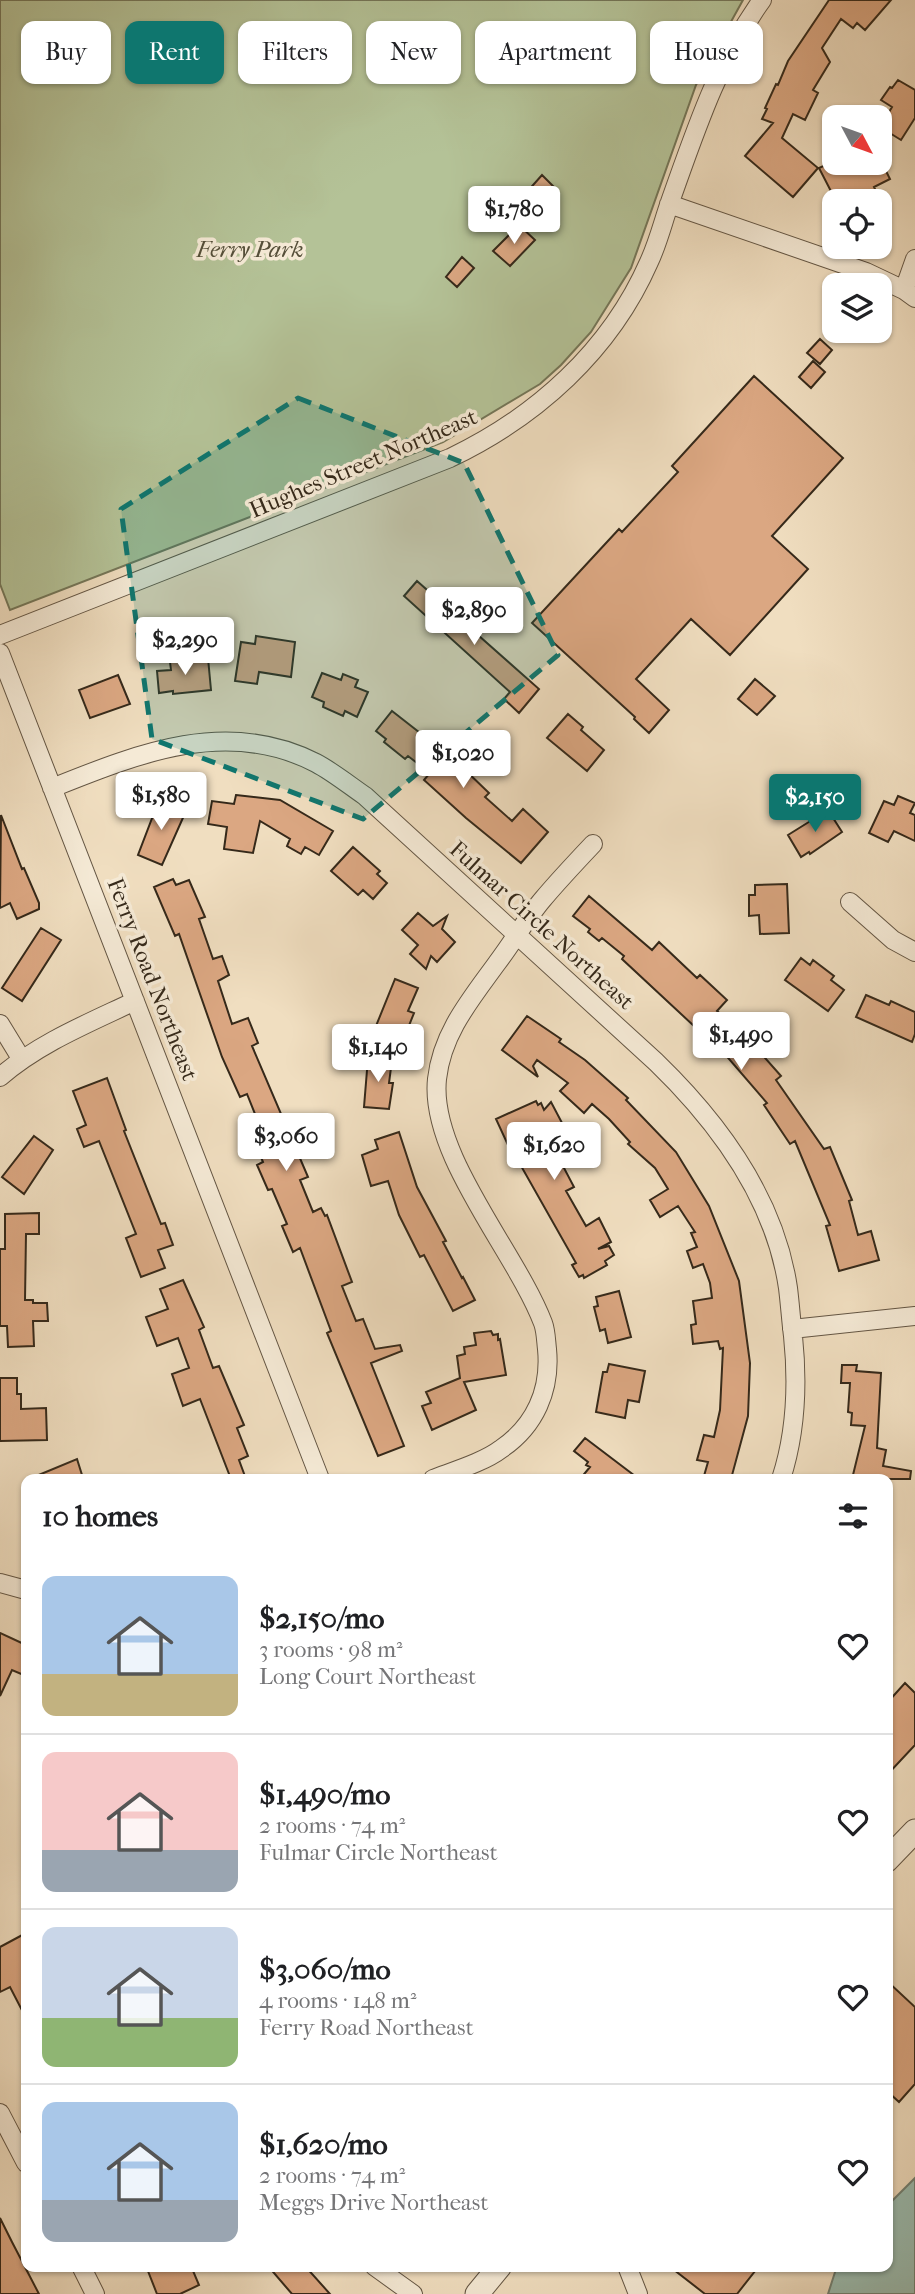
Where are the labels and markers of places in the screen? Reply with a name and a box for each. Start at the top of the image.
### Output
pin: $1,780 [457,187,571,246]
pin: $2,890 [417,588,531,647]
pin: $2,290 [128,618,242,677]
pin: $1,020 [406,730,520,790]
pin: $1,580 [104,772,218,832]
pin: $2,150 [758,774,872,834]
pin: $1,490 [684,1012,798,1072]
pin: $1,140 [321,1024,435,1084]
pin: $3,060 [229,1114,343,1173]
pin: $1,620 [497,1122,611,1182]

